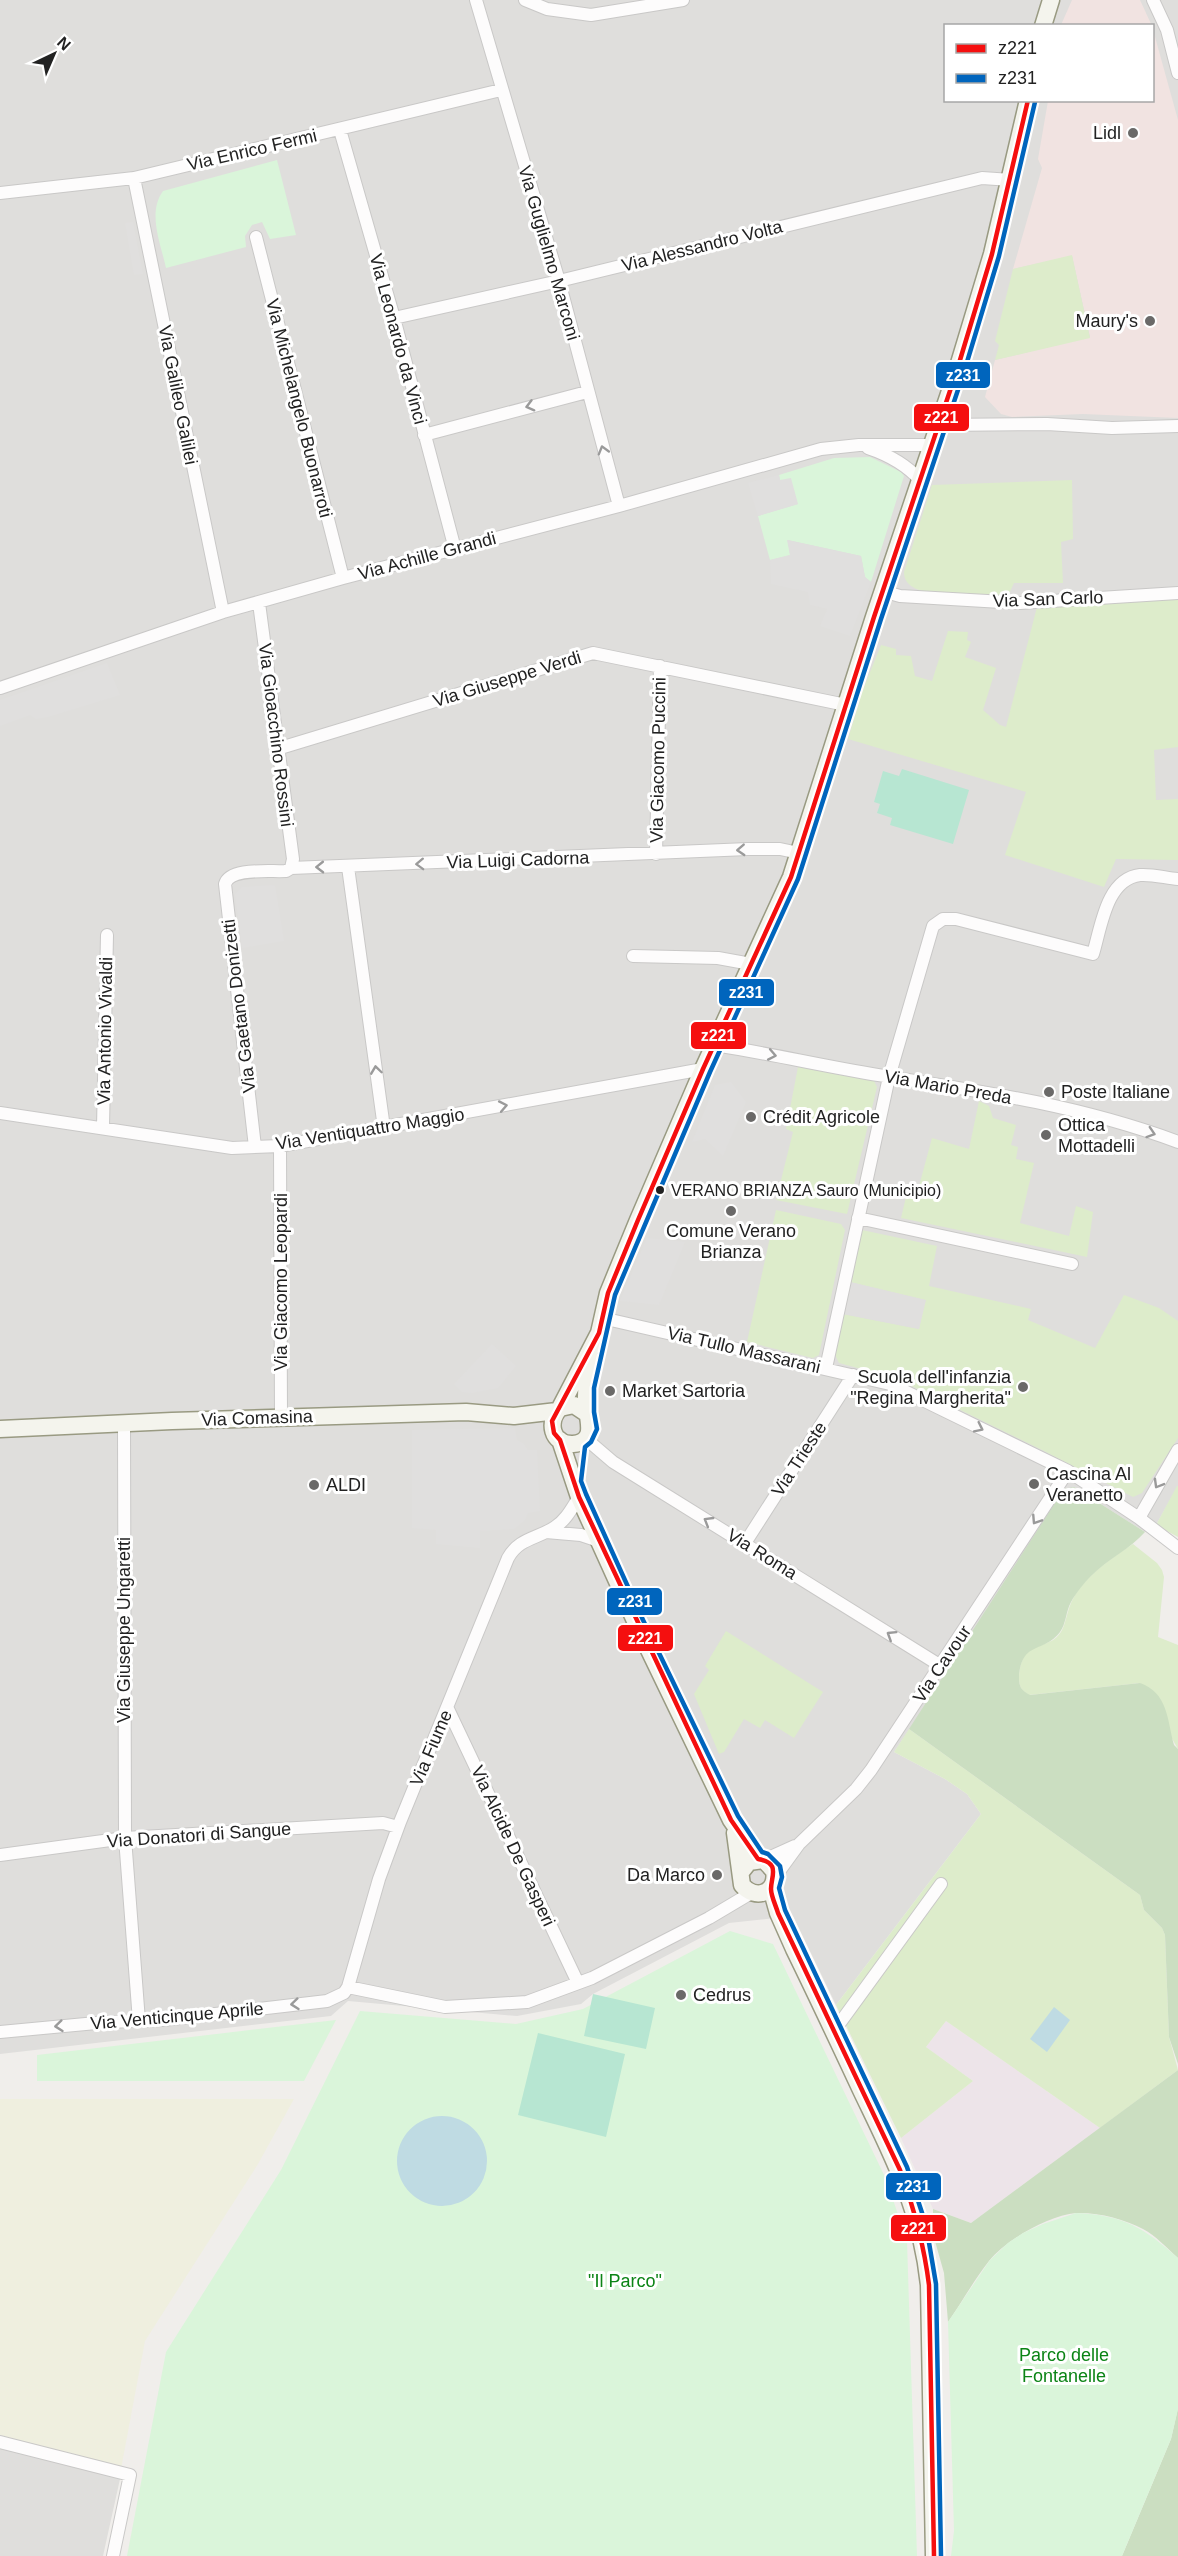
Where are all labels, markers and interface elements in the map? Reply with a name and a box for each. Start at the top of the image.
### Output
north arrow [24,24,84,84]
legend [944,24,1154,102]
text: N [54,33,74,54]
text: z221 [998,38,1037,58]
text: z231 [998,68,1037,88]
place label: Lidl [1093,123,1121,143]
street label: Via Enrico Fermi [185,125,319,175]
marker: Lidl [1126,126,1140,140]
street label: Via Guglielmo Marconi [514,163,584,343]
street label: Via Alessandro Volta [620,216,785,276]
street label: Via Leonardo da Vinci [366,252,430,426]
street label: Via Michelangelo Buonarroti [262,297,336,519]
place label: Maury's [1076,311,1138,331]
marker: Maury's [1143,314,1157,328]
street label: Via Galileo Galilei [155,324,201,466]
line badge: z231 [935,361,991,389]
text: z231 [946,367,980,384]
one-way arrow [525,399,535,412]
line badge: z221 [913,403,970,432]
text: z221 [924,409,958,426]
one-way arrow [598,445,610,455]
street label: Via Achille Grandi [356,528,498,584]
street label: Via San Carlo [992,587,1104,611]
street label: Via Gioacchino Rossini [255,642,297,828]
street label: Via Giuseppe Verdi [431,647,583,711]
street label: Via Giacomo Puccini [647,677,669,843]
one-way arrow [737,843,746,856]
street label: Via Luigi Cadorna [446,847,591,872]
one-way arrow [416,857,425,870]
one-way arrow [315,861,324,873]
street label: Via Gaetano Donizetti [218,918,260,1094]
street label: Via Antonio Vivaldi [94,957,116,1105]
line badge: z231 [718,978,775,1007]
text: z231 [729,984,763,1001]
line badge: z221 [690,1021,747,1050]
text: z221 [701,1027,735,1044]
one-way arrow [768,1049,777,1061]
one-way arrow [371,1066,383,1075]
street label: Via Mario Preda [883,1066,1014,1108]
place label: Poste Italiane [1061,1082,1170,1102]
marker: Poste Italiane [1042,1085,1056,1099]
one-way arrow [498,1100,508,1113]
street label: Via Ventiquattro Maggio [274,1104,466,1154]
place label: Crédit Agricole [763,1107,880,1127]
marker: Crédit Agricole [744,1110,758,1124]
place label: Ottica Mottadelli [1058,1115,1135,1156]
one-way arrow [1145,1125,1156,1138]
marker: Ottica Mottadelli [1039,1128,1053,1142]
place label: VERANO BRIANZA Sauro (Municipio) [671,1182,941,1199]
marker: VERANO BRIANZA Sauro (Municipio) [654,1184,666,1196]
street label: Via Giacomo Leopardi [271,1193,291,1371]
marker: Comune Verano Brianza [724,1204,738,1218]
place label: Comune Verano Brianza [666,1221,796,1262]
street label: Via Tullo Massarani [665,1323,823,1377]
place label: Scuola dell'infanzia "Regina Margherita" [850,1367,1012,1408]
marker: Scuola dell'infanzia "Regina Margherita" [1016,1380,1030,1394]
place label: Market Sartoria [622,1381,746,1401]
marker: Market Sartoria [603,1384,617,1398]
street label: Via Comasina [201,1406,314,1430]
street label: Via Trieste [768,1418,830,1500]
one-way arrow [973,1420,984,1432]
place label: Cascina Al Veranetto [1046,1464,1131,1505]
place label: ALDI [326,1475,366,1495]
marker: Cascina Al Veranetto [1027,1477,1041,1491]
marker: ALDI [307,1478,321,1492]
one-way arrow [1154,1478,1166,1488]
one-way arrow [1032,1514,1044,1524]
one-way arrow [704,1516,714,1528]
street label: Via Roma [723,1525,802,1584]
street label: Via Giuseppe Ungaretti [114,1537,134,1723]
line badge: z231 [606,1587,663,1616]
text: z231 [618,1593,652,1610]
street label: Via Cavour [909,1622,975,1706]
line badge: z221 [617,1624,674,1652]
text: z221 [628,1630,662,1647]
one-way arrow [887,1631,898,1642]
street label: Via Fiume [406,1707,456,1789]
street label: Via Alcide De Gasperi [467,1763,559,1929]
street label: Via Donatori di Sangue [106,1819,292,1851]
place label: Da Marco [627,1865,705,1885]
marker: Da Marco [710,1868,724,1882]
place label: Cedrus [693,1985,751,2005]
marker: Cedrus [674,1988,688,2002]
street label: Via Venticinque Aprile [90,1998,264,2034]
one-way arrow [290,1998,300,2010]
one-way arrow [55,2019,64,2032]
line badge: z231 [885,2172,942,2201]
text: z231 [896,2178,930,2195]
line badge: z221 [890,2214,947,2242]
text: z221 [901,2220,935,2237]
park label: "Il Parco" [588,2271,662,2291]
park label: Parco delle Fontanelle [1019,2345,1109,2386]

